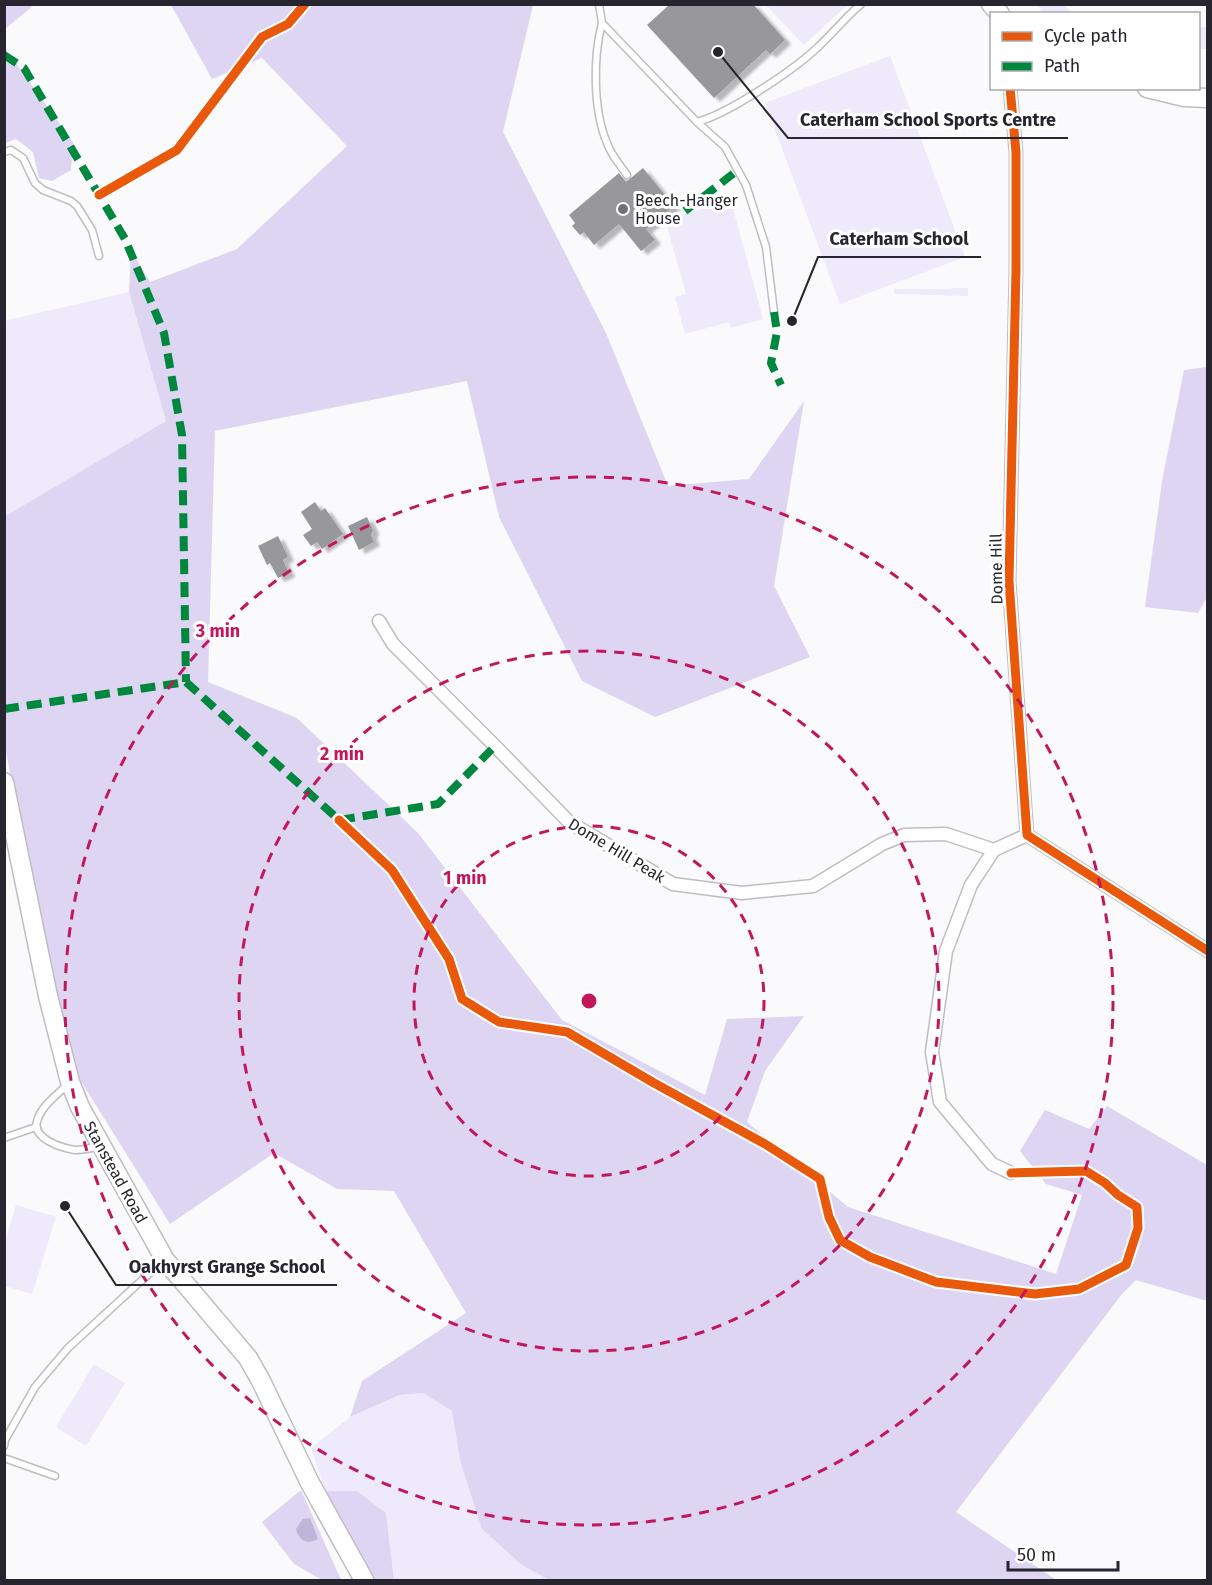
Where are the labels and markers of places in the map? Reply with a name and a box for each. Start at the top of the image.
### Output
callout: Caterham School Sports Centre [788,102,1068,138]
place label: Beech-Hanger House [635,191,738,228]
marker: Beech-Hanger House [616,202,630,216]
callout: Caterham School [818,221,981,257]
centre of rings [579,991,599,1011]
callout: Oakhyrst Grange School [116,1249,337,1285]

